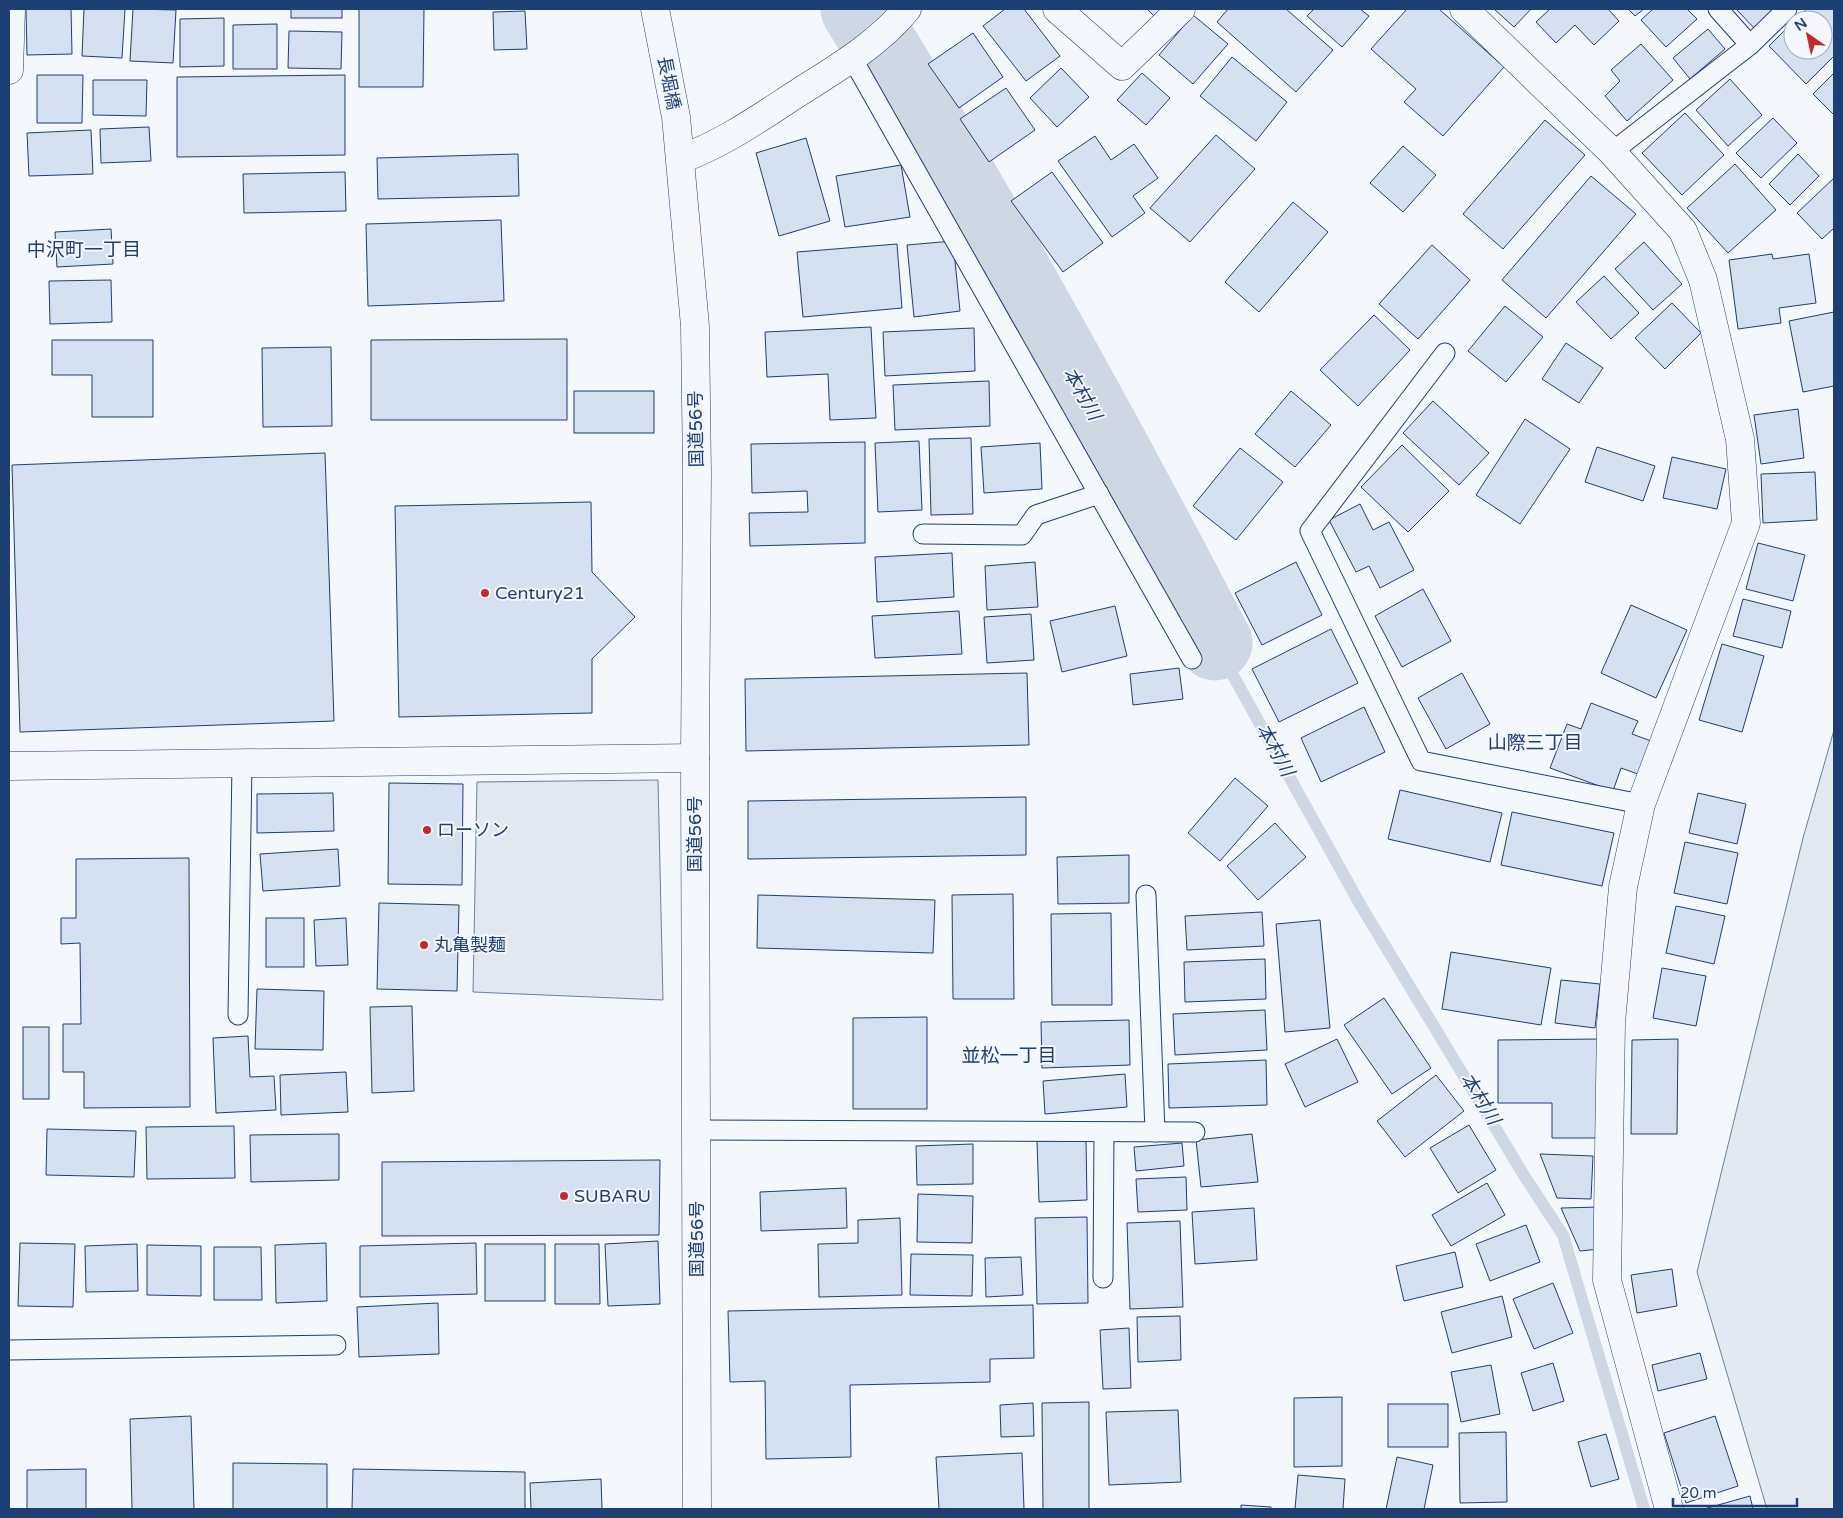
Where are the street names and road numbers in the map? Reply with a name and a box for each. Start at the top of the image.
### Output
street label: 長堀橋 [653,54,685,112]
street label: 国道56号 [684,391,708,467]
street label: 国道56号 [684,796,706,872]
street label: 国道56号 [686,1201,708,1277]

